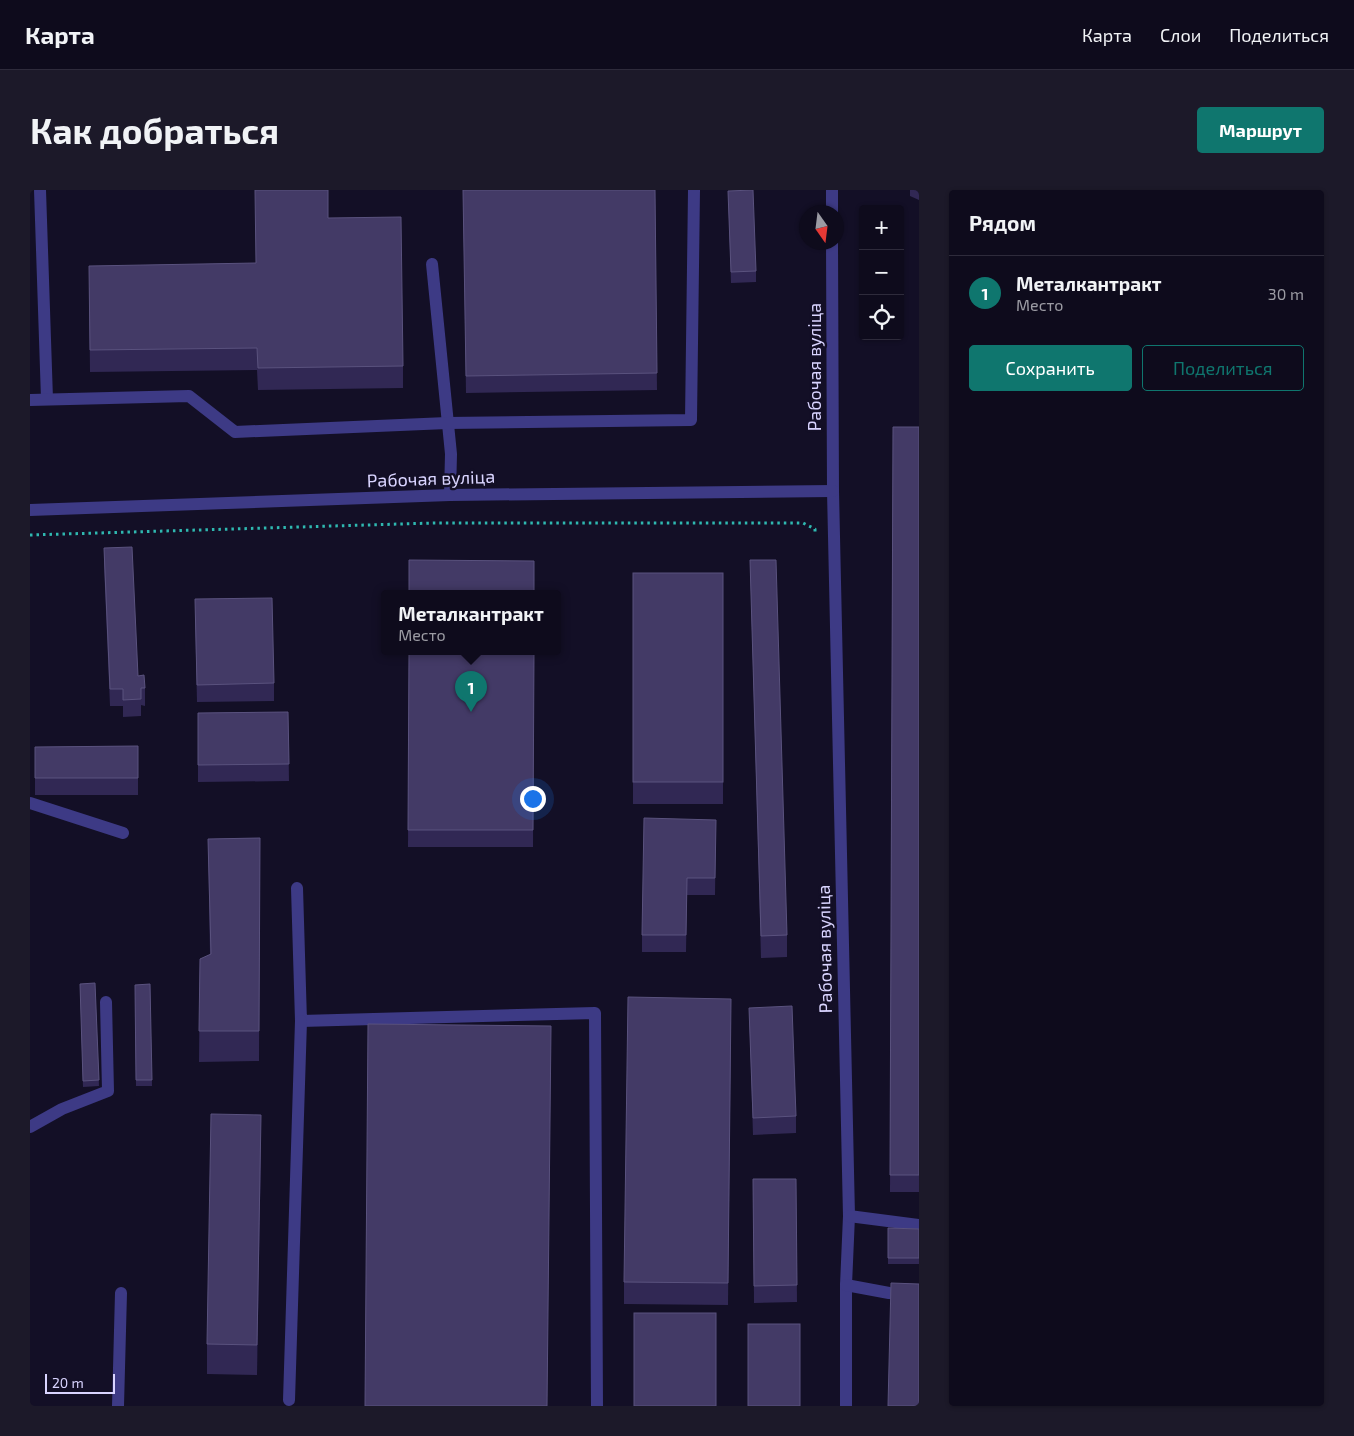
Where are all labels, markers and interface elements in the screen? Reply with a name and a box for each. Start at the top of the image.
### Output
text: Карта [25,20,95,49]
text: Карта [1082,24,1132,46]
text: Слои [1160,24,1201,46]
text: Поделиться [1229,24,1329,46]
button: Маршрут [1197,107,1324,153]
text: Как добраться [30,109,279,151]
north arrow [799,205,844,250]
map controls [859,205,904,340]
button: + [859,205,904,250]
text: Рядом [969,210,1036,235]
button: − [859,250,904,295]
text: Металкантракт [1016,272,1162,295]
text: 1 [982,284,988,303]
text: 30 m [1268,284,1304,303]
button: locate [859,295,904,340]
text: Место [1016,295,1063,314]
street label: Рабочая вуліца [803,303,825,431]
button: Сохранить [969,345,1132,391]
button: Поделиться [1142,345,1304,391]
street label: Рабочая вуліца [366,465,496,491]
popup [381,590,561,655]
text: Металкантракт [398,602,544,625]
text: Место [398,625,446,644]
pin: 1 [455,671,487,712]
your location [520,786,546,812]
street label: Рабочая вуліца [812,885,836,1013]
scale bar [45,1371,115,1394]
text: 20 m [52,1374,84,1391]

